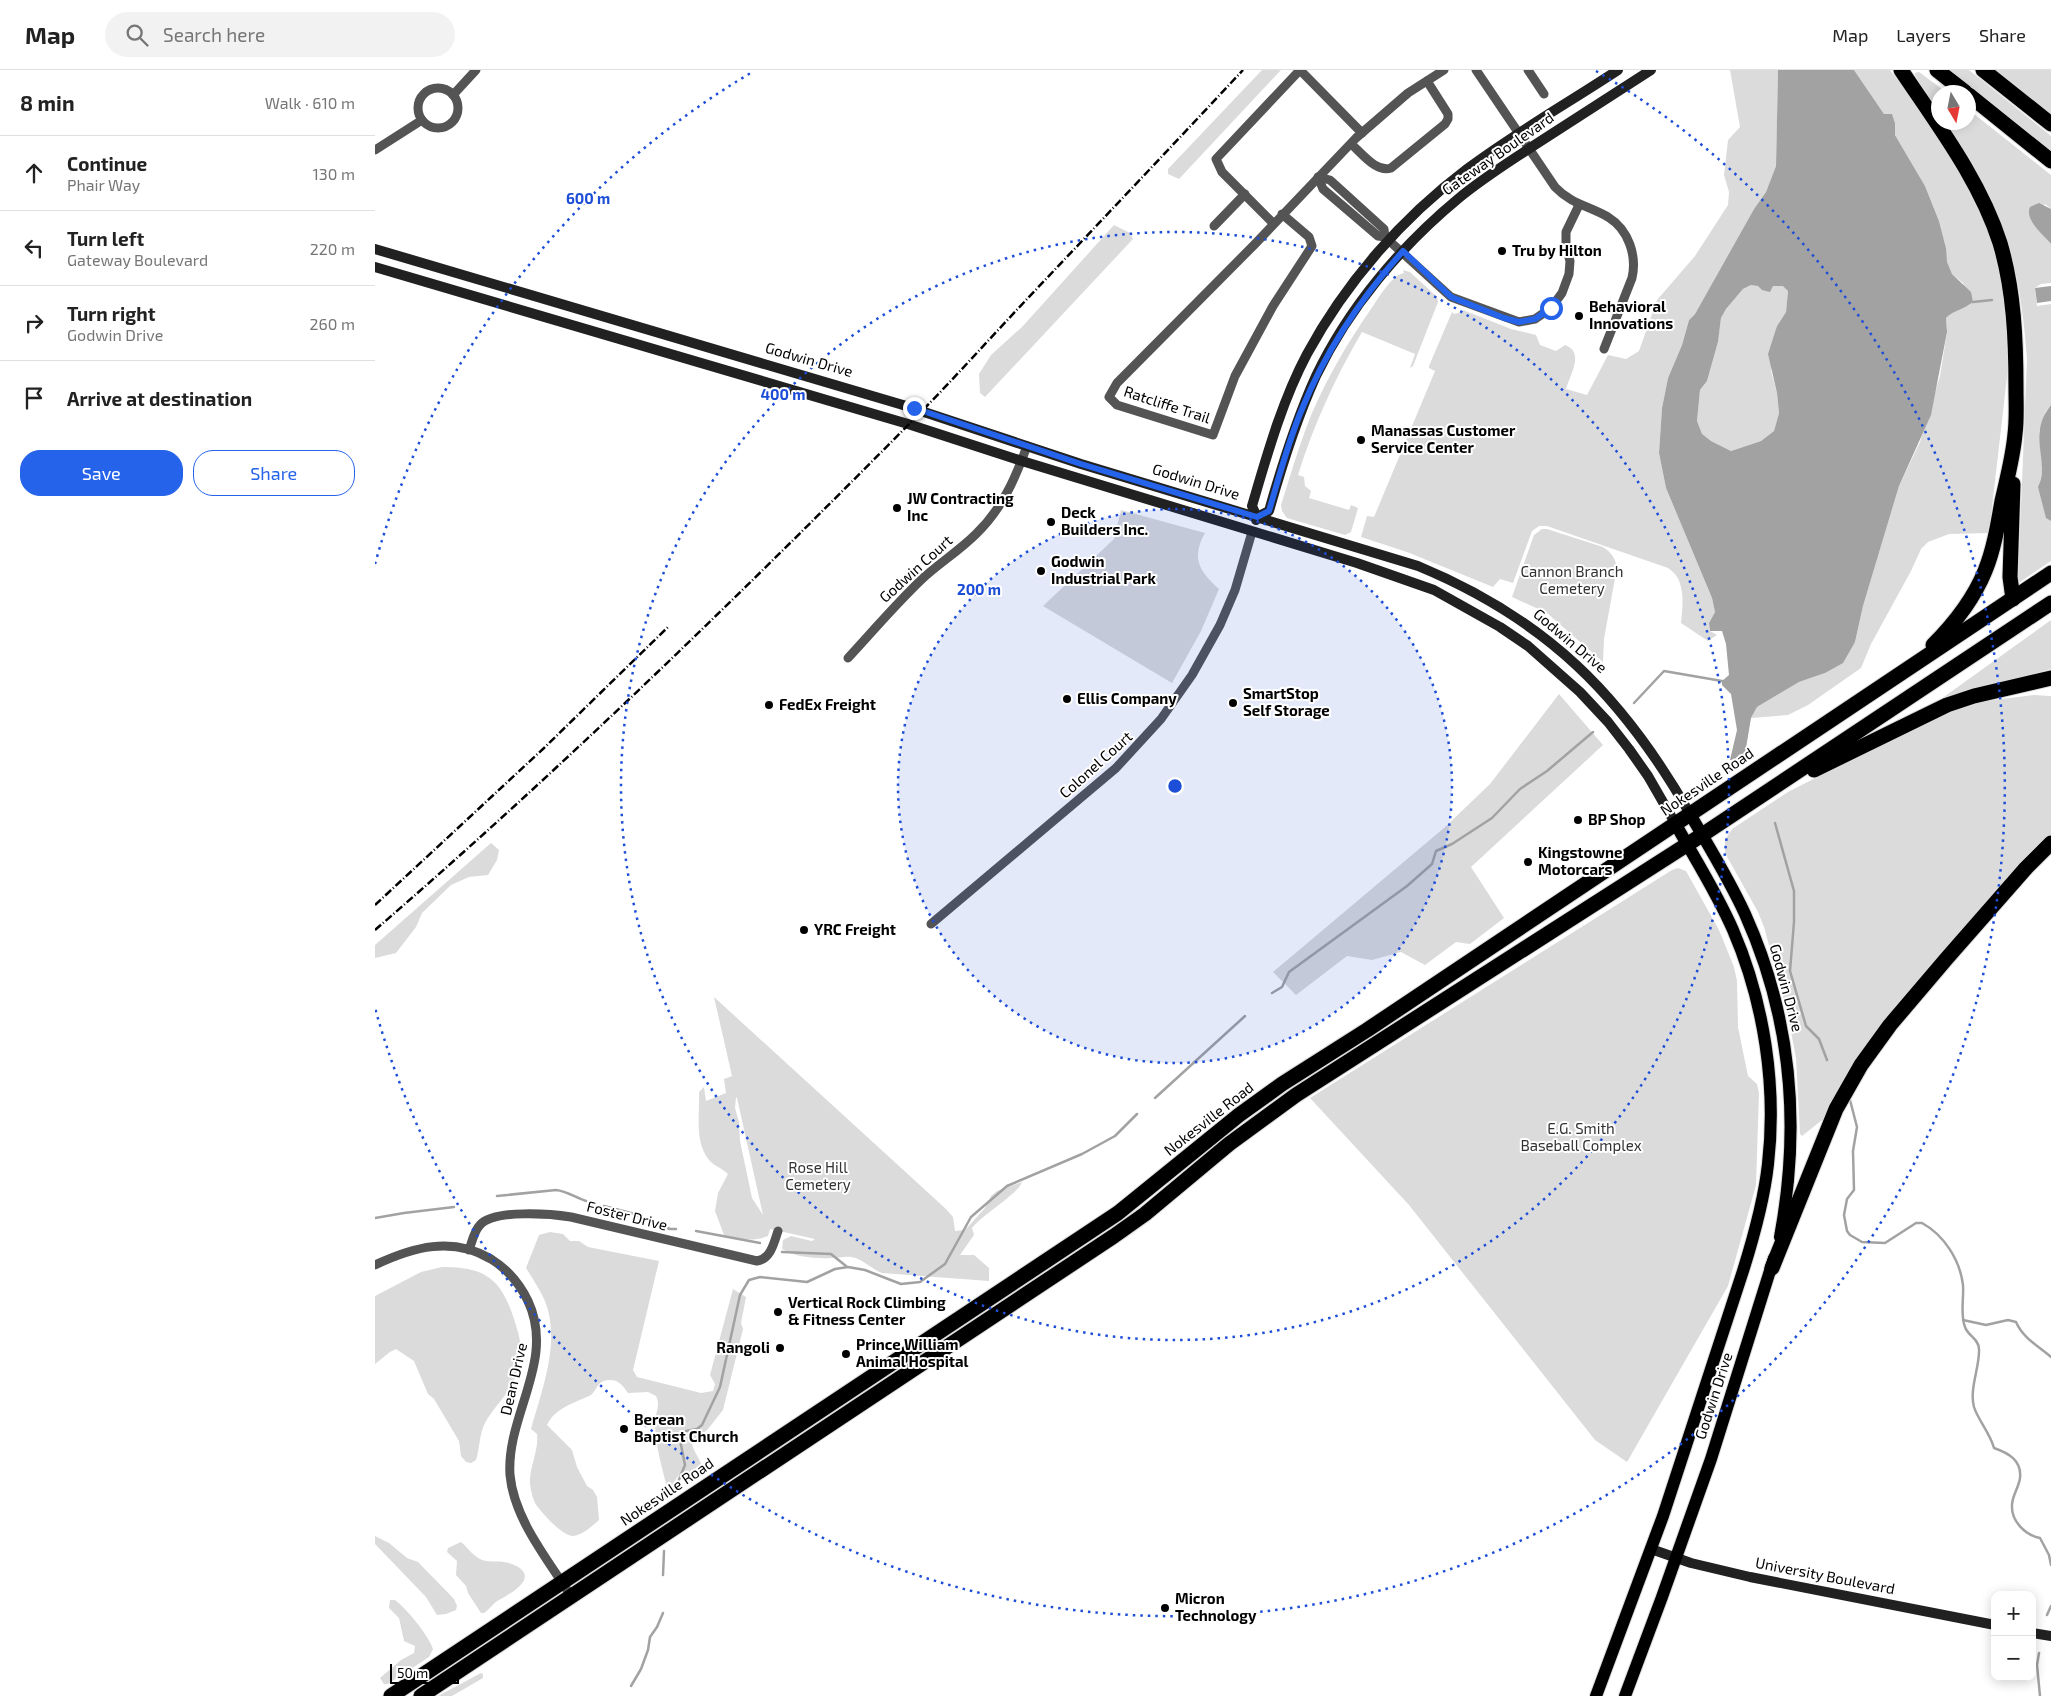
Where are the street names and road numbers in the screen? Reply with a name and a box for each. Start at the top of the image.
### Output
street label: Gateway Boulevard [1438,108,1557,199]
street label: Godwin Drive [763,338,855,380]
street label: Ratcliffe Trail [1122,382,1213,427]
street label: Godwin Drive [1150,459,1242,503]
street label: Godwin Court [875,531,956,606]
street label: Godwin Drive [1530,604,1611,676]
street label: Colonel Court [1055,727,1136,802]
street label: Nokesville Road [1656,743,1757,819]
street label: Godwin Drive [1767,942,1807,1034]
street label: Nokesville Road [1160,1078,1257,1159]
street label: Foster Drive [585,1196,669,1234]
street label: Dean Drive [496,1341,530,1417]
street label: Godwin Drive [1691,1350,1736,1441]
street label: Nokesville Road [616,1453,717,1529]
street label: University Boulevard [1754,1553,1896,1597]

